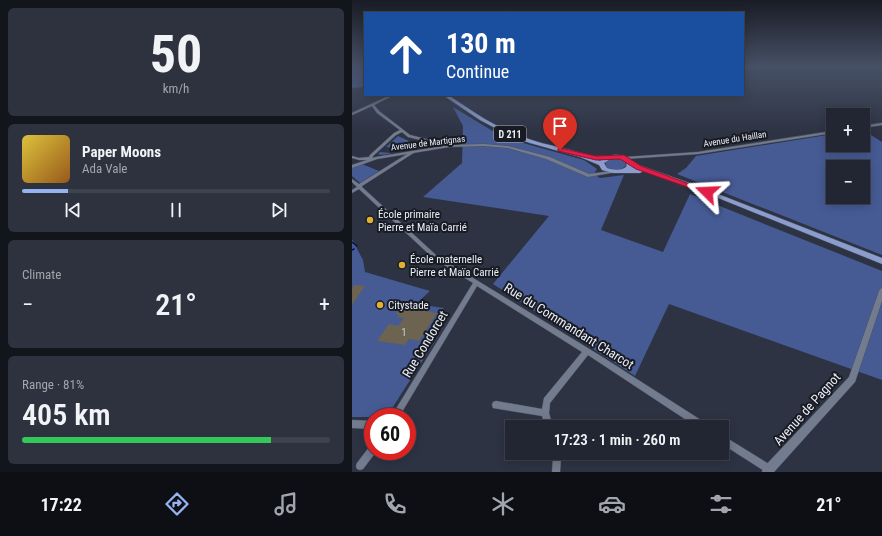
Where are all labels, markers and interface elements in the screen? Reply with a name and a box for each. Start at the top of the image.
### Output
text: 50 [150,24,202,85]
text: 130 m [446,27,516,60]
icon: ahead [380,28,432,80]
text: Continue [446,61,509,82]
text: km/h [163,81,189,96]
map controls [826,108,870,204]
button: + [826,108,870,152]
pin [543,109,577,150]
icon: arrive [549,115,571,137]
road number: D 211 [494,126,526,142]
street label: Avenue du Haillan [703,129,767,149]
street label: Avenue de Martignas [390,133,466,153]
text: Paper Moons [82,143,161,161]
button: − [826,160,870,204]
text: Ada Vale [82,161,127,176]
position arrow [686,171,728,213]
icon: previous [62,199,84,221]
icon: pause [165,199,187,221]
icon: next [268,199,290,221]
place label: École primaire Pierre et Maïa Carrié [378,208,467,234]
marker: École primaire Pierre et Maïa Carrié [365,215,375,225]
place label: École maternelle Pierre et Maïa Carrié [410,253,499,279]
marker: École maternelle Pierre et Maïa Carrié [397,260,407,270]
text: Climate [22,267,61,282]
street label: Rue du Commandant Charcot [501,280,637,372]
text: 21° [155,287,197,322]
text: − [22,292,33,317]
text: + [319,292,330,317]
place label: Citystade [388,299,429,312]
marker: Citystade [375,300,385,310]
street label: Rue Condorcet [399,308,451,380]
house number: 1 [401,326,407,339]
street label: Avenue de Pagnot [771,370,844,448]
text: Range · 81% [22,377,84,392]
text: 405 km [22,397,111,432]
speed limit sign: 60 [364,408,416,460]
text: 17:23 · 1 min · 260 m [554,431,680,449]
icon: directions [163,490,191,518]
icon: music [272,490,300,518]
icon: phone [381,490,409,518]
icon: climate [489,490,517,518]
icon: car [598,490,626,518]
icon: filters [707,490,735,518]
text: 17:22 [40,494,82,515]
text: 21° [816,494,841,515]

